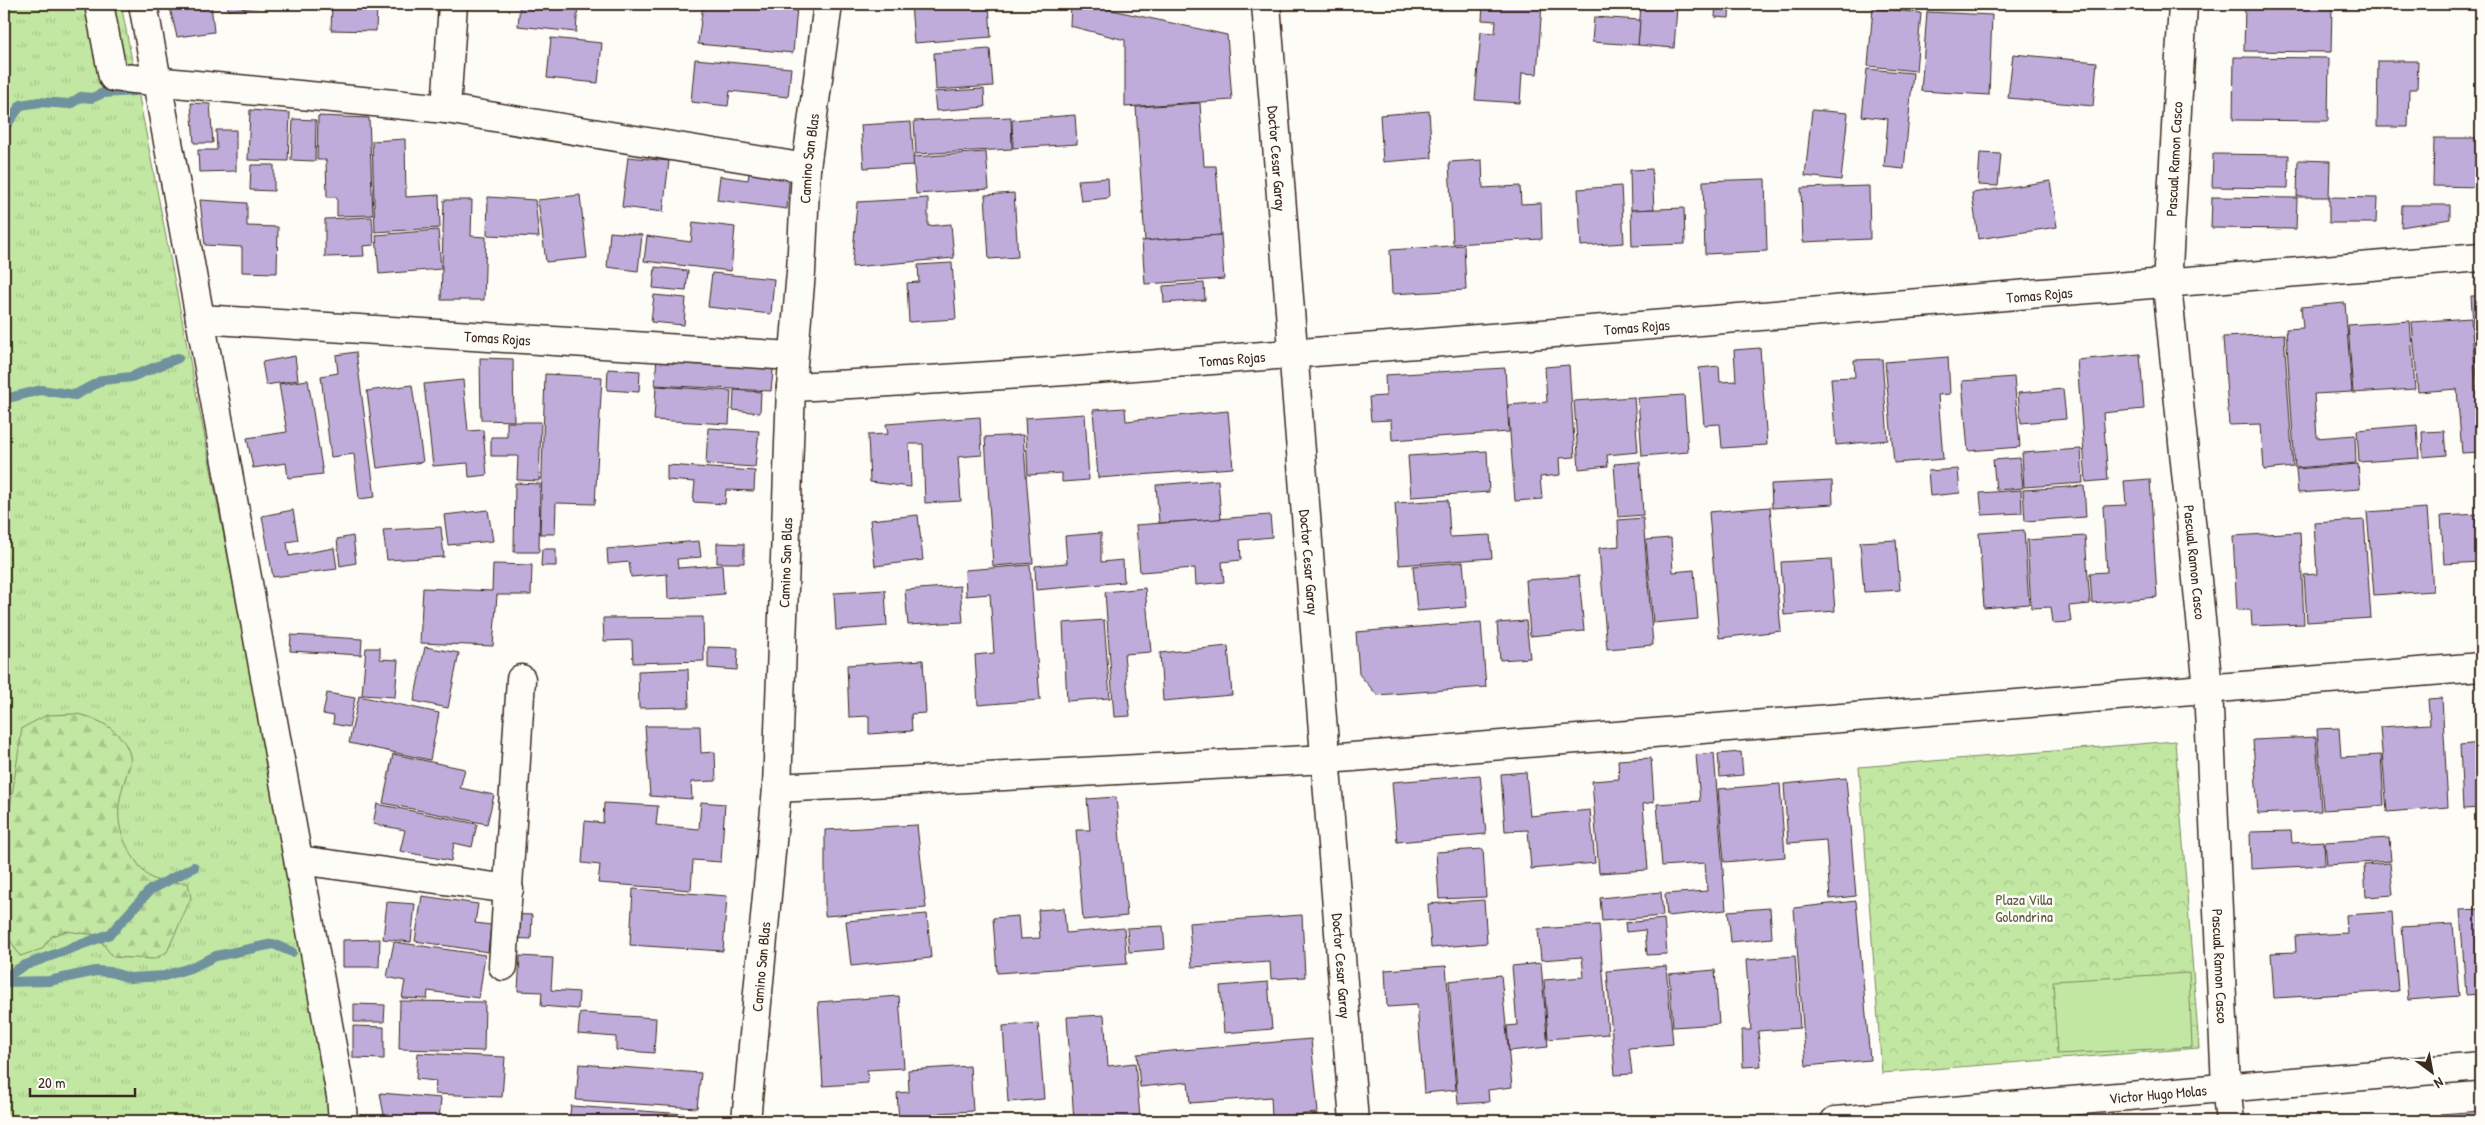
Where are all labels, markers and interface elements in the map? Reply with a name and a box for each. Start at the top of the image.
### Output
street label: Pascual Ramon Casco [2161,101,2187,217]
street label: Doctor Cesar Garay [1263,105,1292,212]
street label: Camino San Blas [794,112,824,204]
street label: Tomas Rojas [2006,281,2074,308]
street label: Tomas Rojas [1603,313,1671,340]
street label: Tomas Rojas [464,325,531,350]
street label: Tomas Rojas [1198,345,1266,372]
street label: Pascual Ramon Casco [2179,504,2211,620]
street label: Doctor Cesar Garay [1295,509,1324,616]
street label: Camino San Blas [773,517,797,608]
park label: Plaza Villa Golondrina [1995,889,2053,927]
street label: Pascual Ramon Casco [2207,908,2234,1024]
street label: Doctor Cesar Garay [1327,913,1357,1020]
street label: Camino San Blas [746,921,775,1013]
north arrow [2408,1048,2458,1098]
scale bar [30,1065,135,1097]
text: 20 m [38,1072,65,1093]
text: N [2430,1073,2447,1094]
street label: Victor Hugo Molas [2108,1079,2208,1108]

